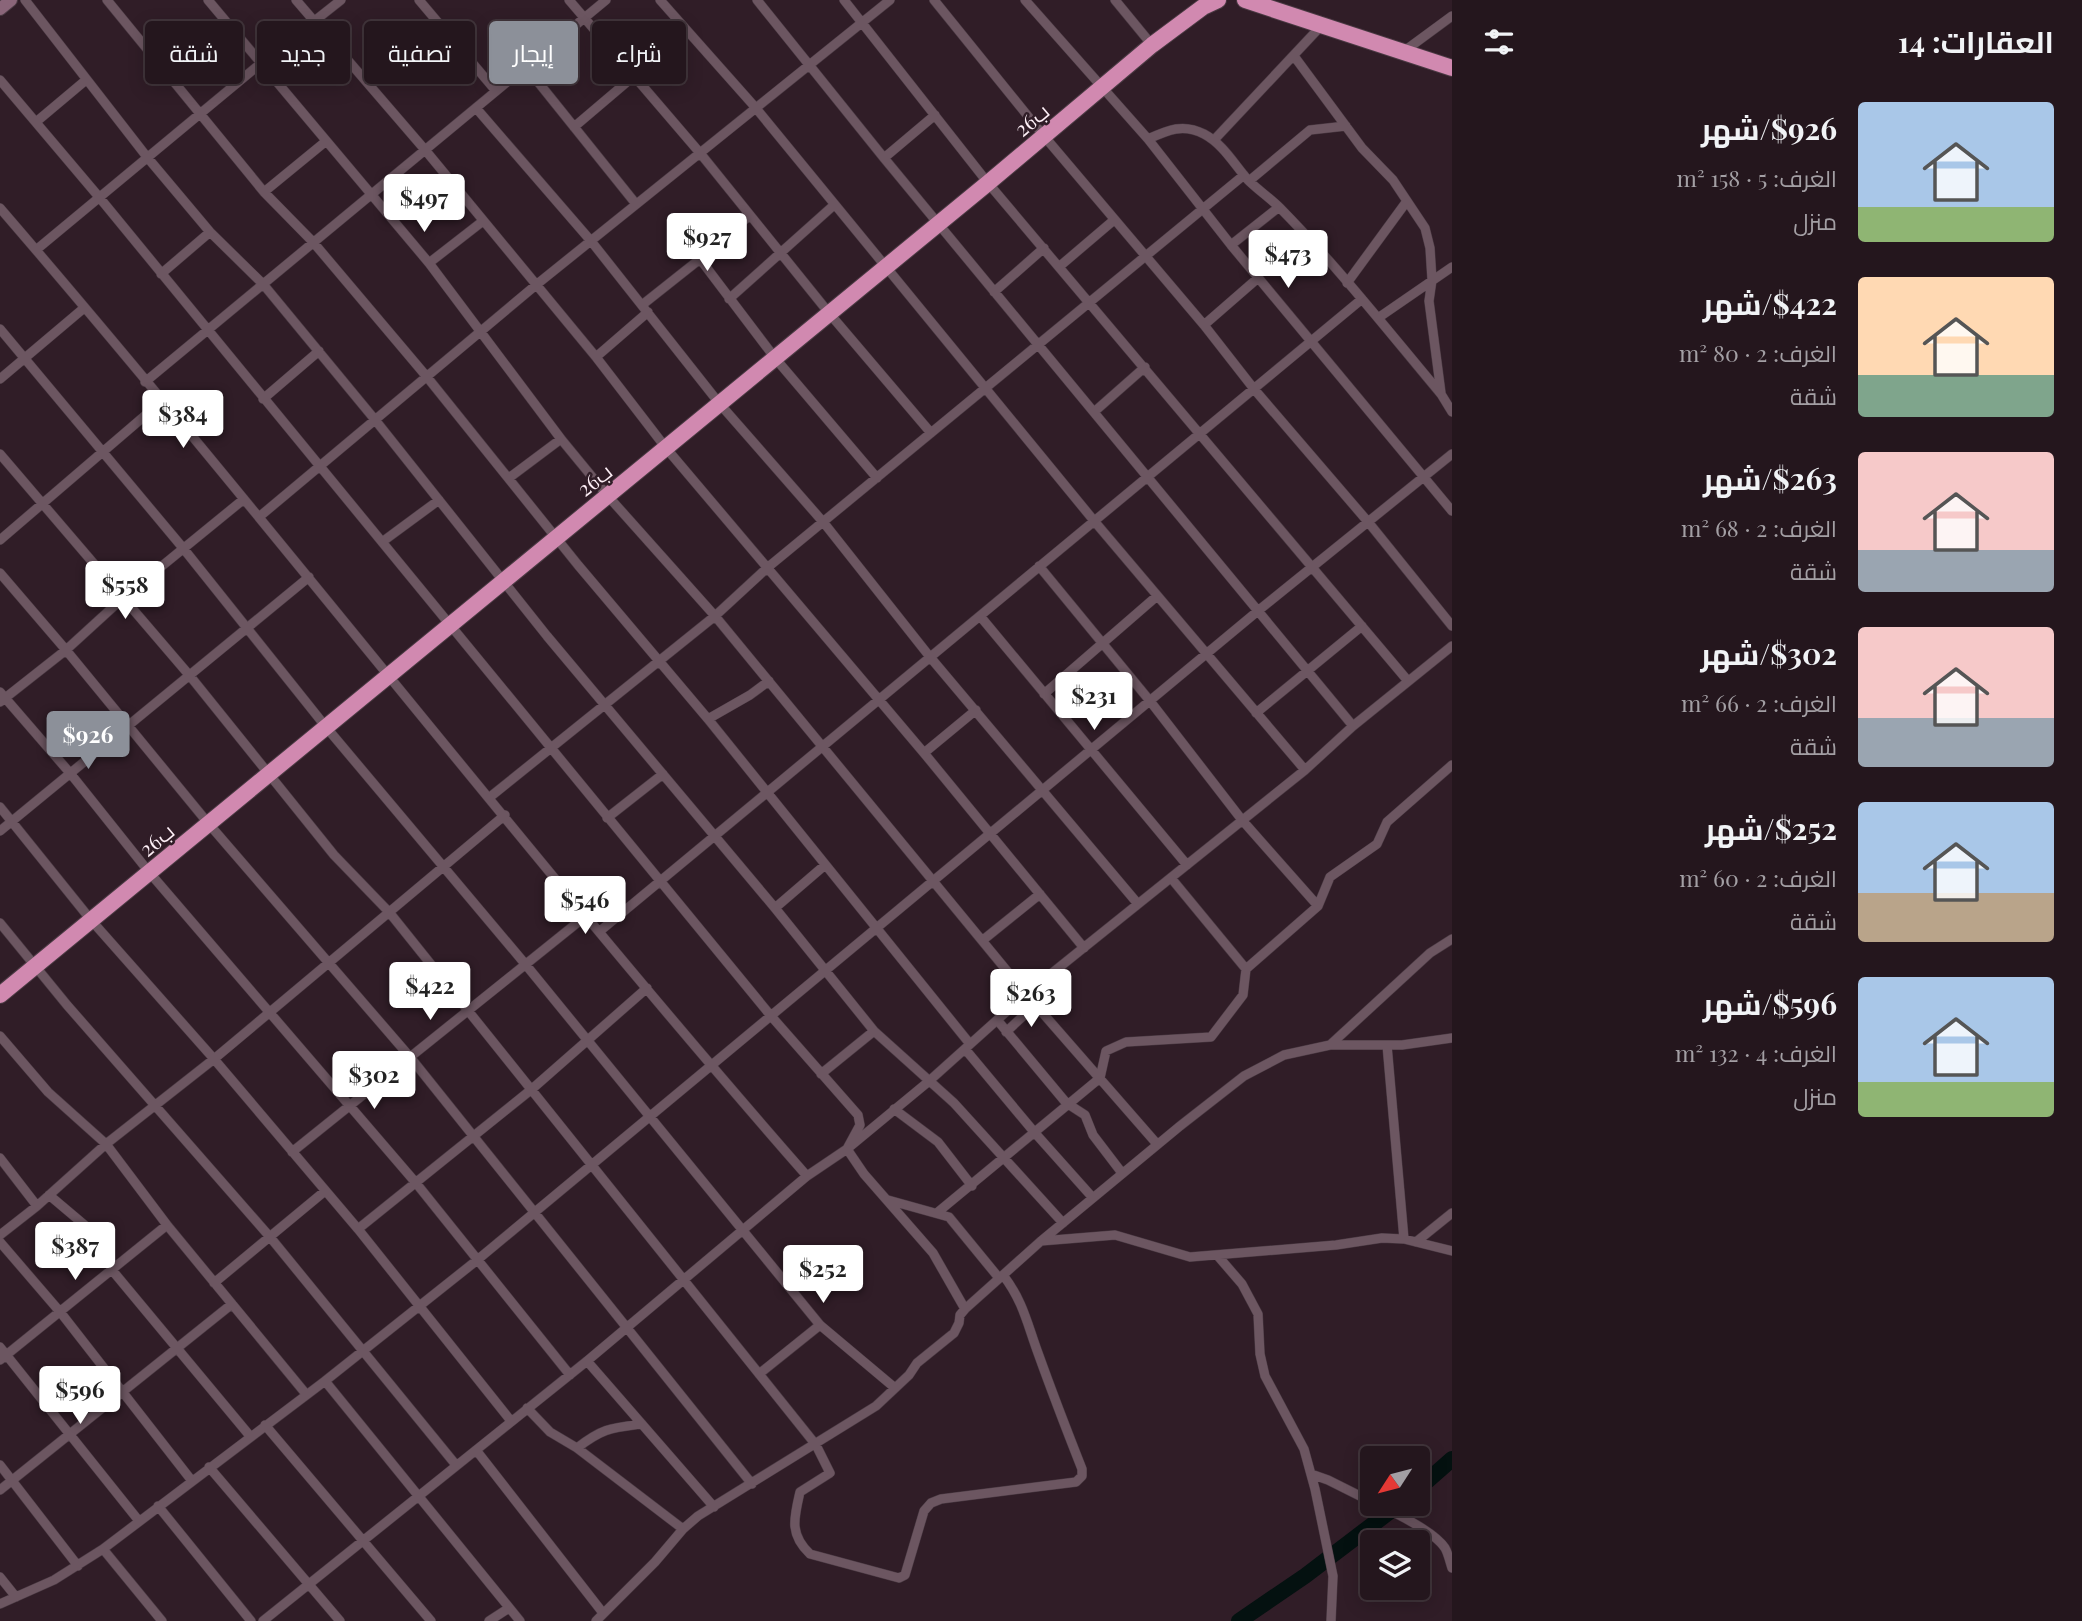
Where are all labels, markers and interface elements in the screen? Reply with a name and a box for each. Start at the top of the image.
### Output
chip: شقة [145,21,243,84]
chip: جديد [257,21,350,84]
chip: تصفية [364,21,475,84]
chip: إيجار [489,21,578,84]
chip: شراء [592,21,686,84]
text: العقارات: 14 [1898,21,2054,61]
icon: filters [1480,23,1518,61]
street label: 26ب [1008,96,1054,142]
text: $926/شهر [1701,108,1837,148]
icon: home [1914,130,1998,214]
text: الغرف: 5 · 158 m² [1677,162,1837,193]
pin: $497 [383,174,465,234]
text: $497 [400,181,448,212]
text: منزل [1793,205,1837,236]
pin: $927 [666,214,748,273]
text: $927 [683,220,731,251]
pin: $473 [1247,230,1329,290]
text: $473 [1265,237,1311,268]
text: $422/شهر [1703,283,1837,323]
icon: home [1914,305,1998,389]
text: الغرف: 2 · 80 m² [1679,337,1837,368]
text: شقة [1790,380,1837,411]
pin: $384 [142,391,224,450]
text: $384 [158,397,208,428]
street label: 26ب [571,456,617,502]
text: $263/شهر [1703,458,1837,498]
icon: home [1914,480,1998,564]
text: الغرف: 2 · 68 m² [1681,512,1837,543]
text: شقة [1790,555,1837,586]
pin: $558 [84,562,166,621]
text: $558 [101,568,149,599]
text: $302/شهر [1700,633,1837,673]
icon: home [1914,655,1998,739]
pin: $231 [1053,672,1135,732]
text: $231 [1071,679,1117,710]
text: الغرف: 2 · 66 m² [1681,687,1837,718]
pin: $926 [47,712,129,771]
text: $926 [63,718,113,749]
text: شقة [1790,730,1837,761]
text: $252/شهر [1705,808,1837,848]
street label: 26ب [133,816,179,862]
icon: home [1914,830,1998,914]
text: الغرف: 2 · 60 m² [1679,862,1837,893]
pin: $546 [544,876,626,936]
text: $546 [561,883,609,914]
text: شقة [1790,905,1837,936]
pin: $422 [389,962,471,1022]
text: $422 [405,969,455,1000]
pin: $263 [990,970,1072,1029]
text: $263 [1006,976,1056,1007]
text: $596/شهر [1703,983,1837,1023]
icon: home [1914,1005,1998,1089]
text: الغرف: 4 · 132 m² [1675,1037,1837,1068]
pin: $302 [333,1052,415,1111]
text: $302 [348,1058,400,1089]
text: منزل [1793,1080,1837,1111]
pin: $387 [34,1222,116,1282]
text: $387 [51,1229,99,1260]
pin: $252 [782,1246,864,1305]
text: $252 [799,1252,847,1283]
pin: $596 [39,1366,121,1426]
text: $596 [55,1373,105,1404]
north arrow [1360,1446,1430,1516]
map controls [1360,1446,1430,1600]
button: layers [1360,1530,1430,1600]

